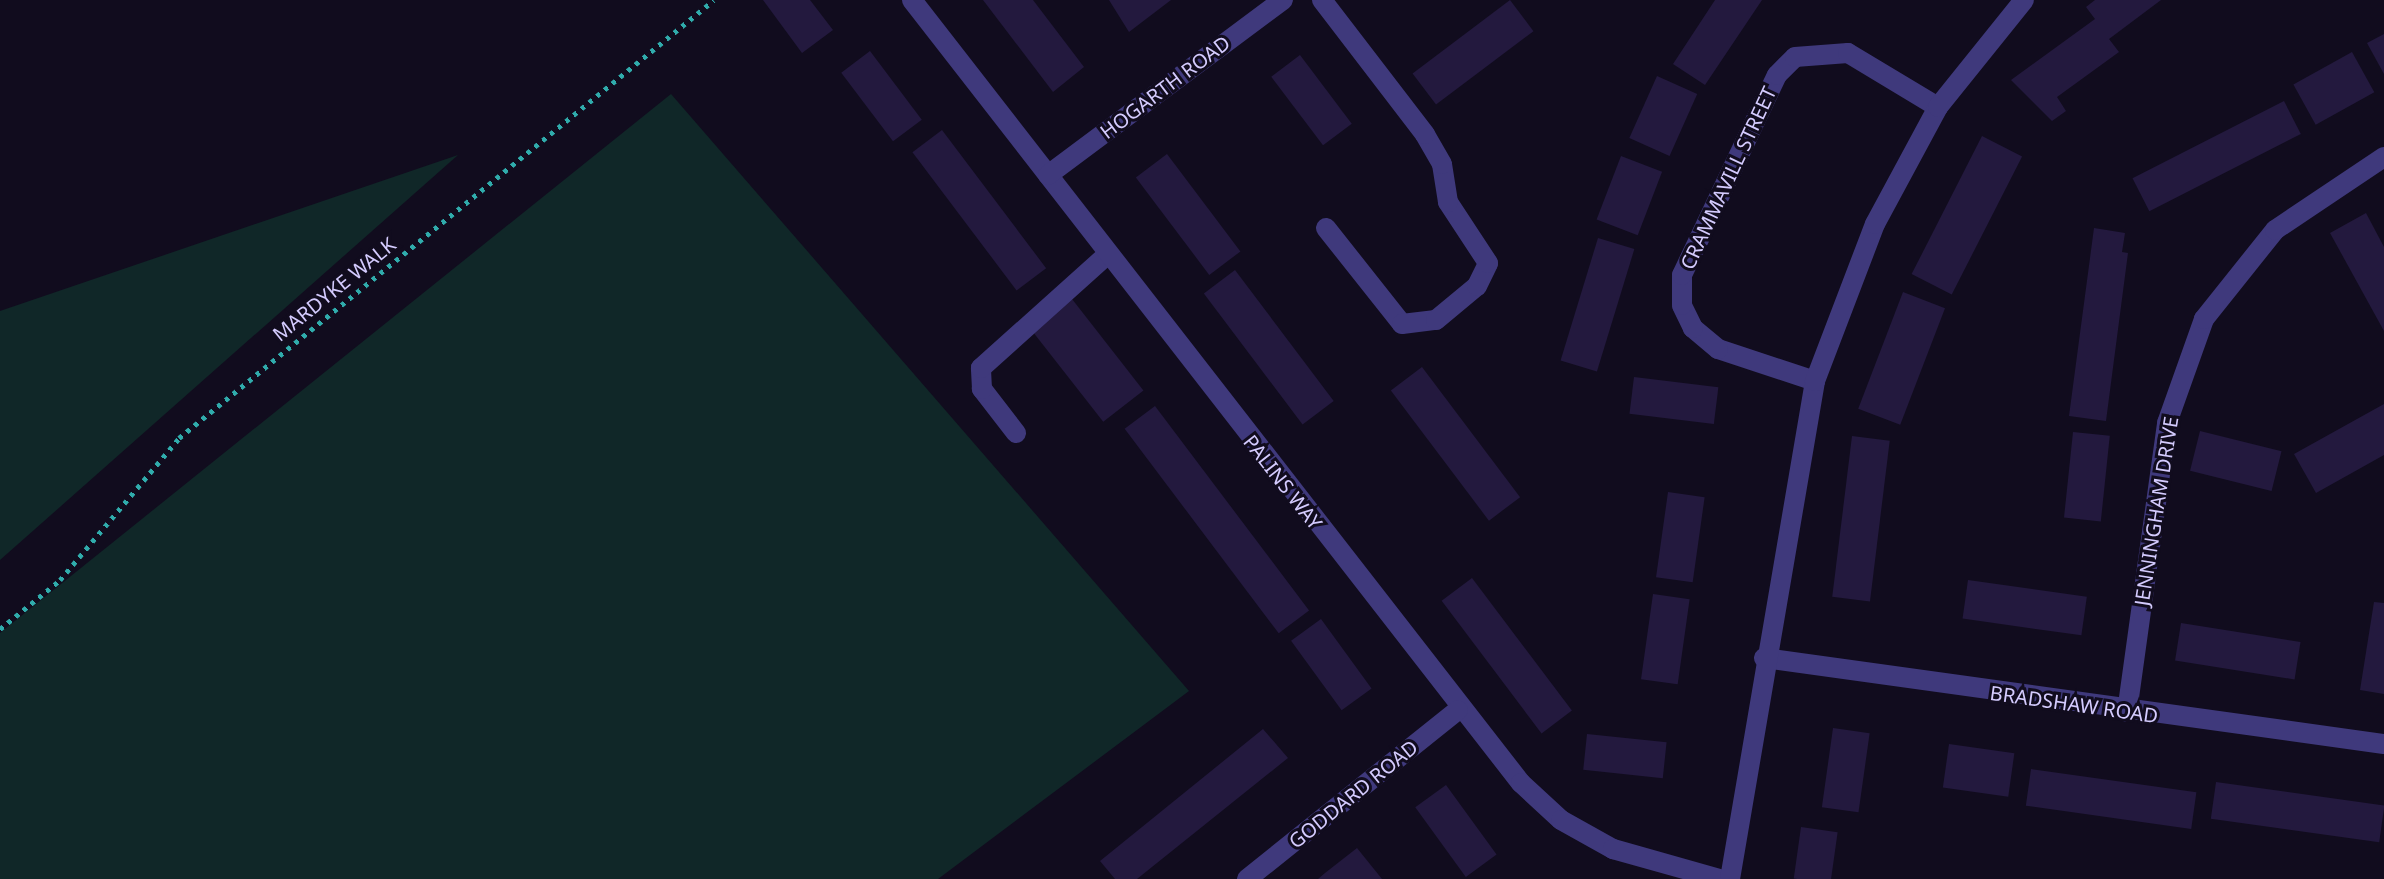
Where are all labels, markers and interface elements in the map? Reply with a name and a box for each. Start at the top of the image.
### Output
street label: HOGARTH ROAD [1095,30,1235,144]
street label: CRAMMAVILL STREET [1675,83,1781,273]
street label: MARDYKE WALK [268,232,400,346]
street label: JENNINGHAM DRIVE [2129,415,2183,607]
street label: PALINS WAY [1239,430,1327,534]
street label: BRADSHAW ROAD [1988,680,2160,728]
street label: GODDARD ROAD [1284,735,1422,853]

